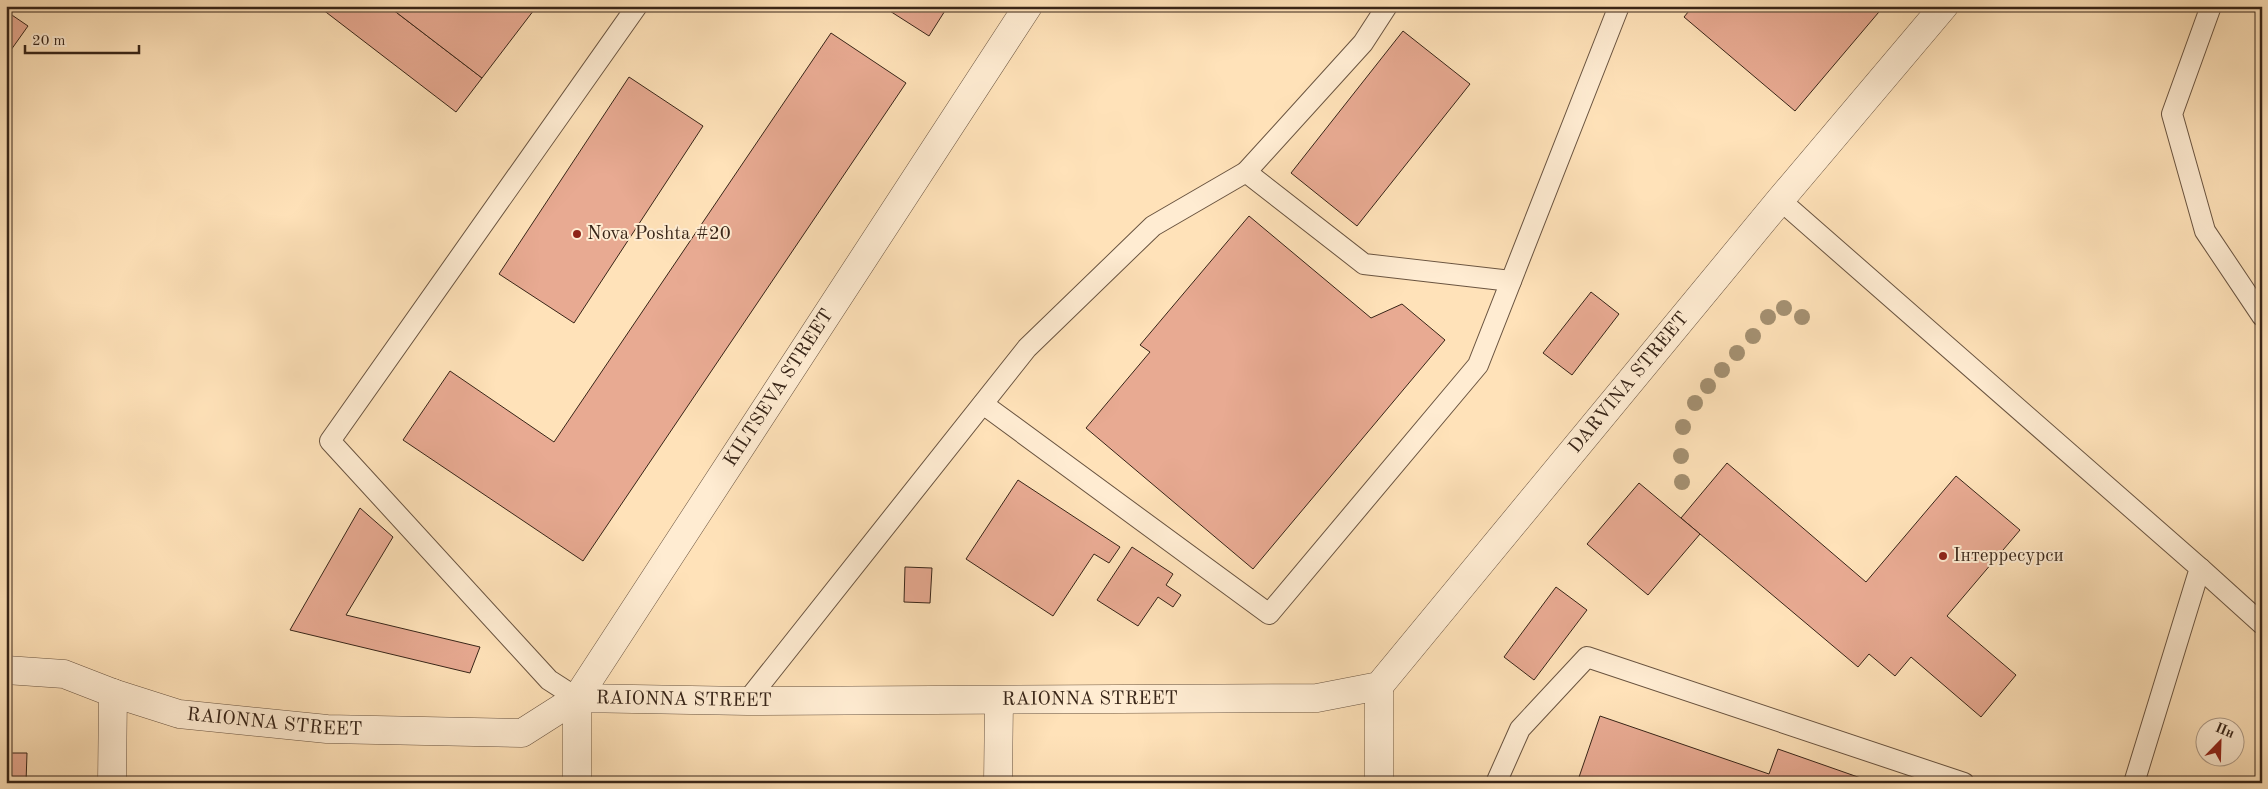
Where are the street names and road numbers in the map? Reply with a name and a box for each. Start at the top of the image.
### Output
street label: KILTSEVA STREET [721,306,837,470]
street label: DARVINA STREET [1565,309,1693,457]
street label: RAIONNA STREET [596,689,772,711]
street label: RAIONNA STREET [1002,689,1178,709]
street label: RAIONNA STREET [186,705,363,739]

